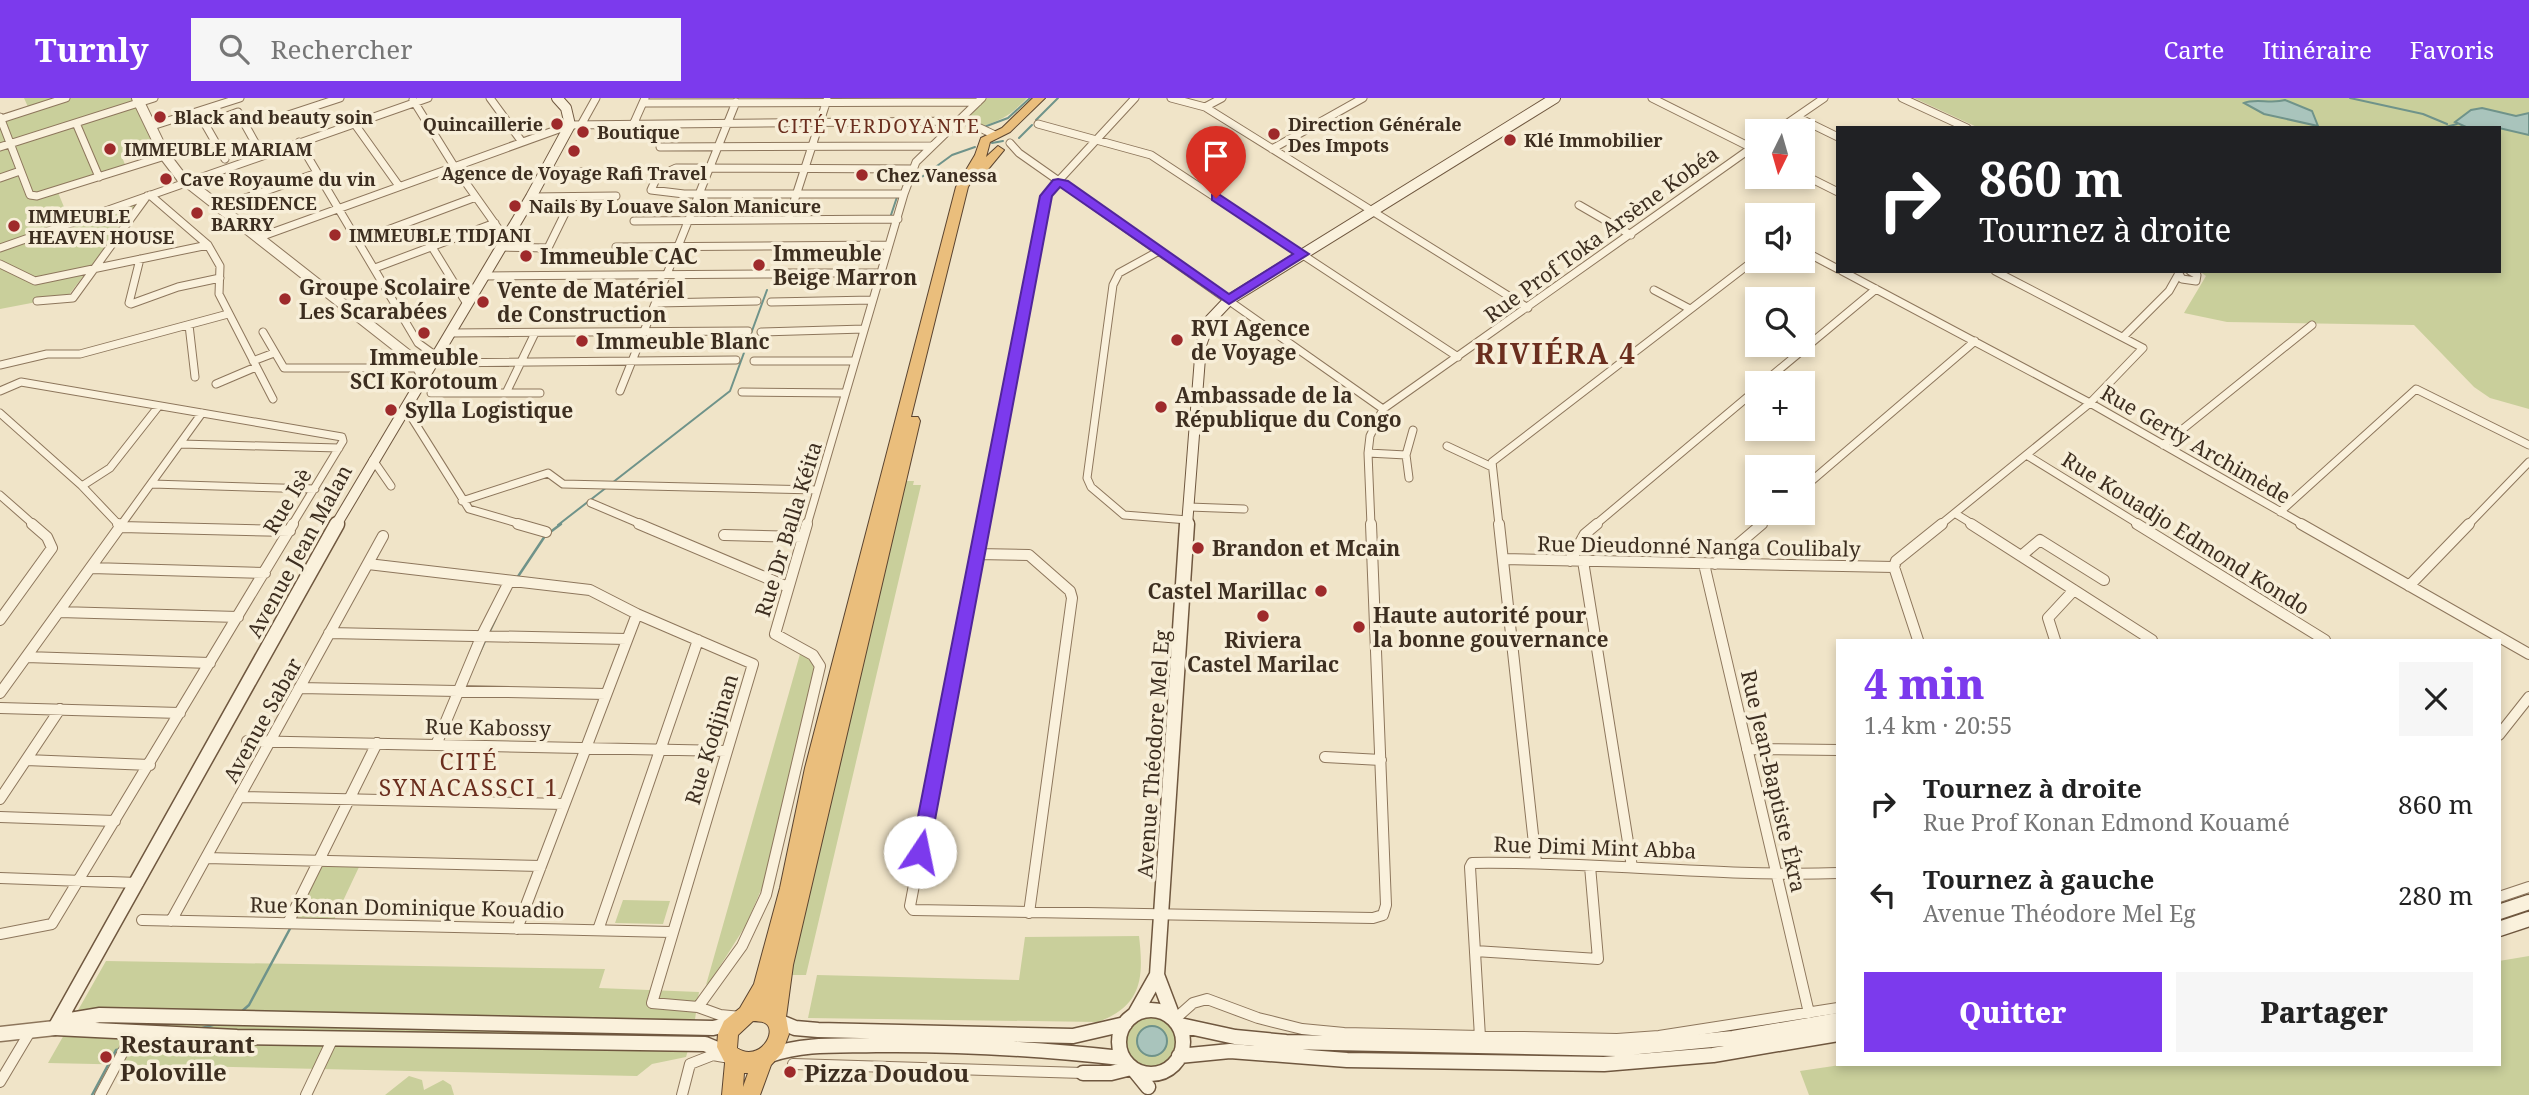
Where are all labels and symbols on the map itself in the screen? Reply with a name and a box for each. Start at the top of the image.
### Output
place label: Black and beauty soin [174,105,373,129]
marker: Black and beauty soin [152,109,168,125]
place label: Quincaillerie [423,112,543,136]
place label: Direction Générale Des Impots [1288,112,1462,157]
district label: CITÉ VERDOYANTE [777,113,981,139]
marker: Quincaillerie [549,116,565,132]
north arrow [1745,119,1815,189]
place label: Boutique [597,120,680,144]
marker: Boutique [575,124,591,140]
pin [1186,126,1246,198]
marker: Direction Générale Des Impots [1266,126,1282,142]
place label: Klé Immobilier [1524,128,1663,152]
marker: Klé Immobilier [1502,132,1518,148]
place label: IMMEUBLE MARIAM [124,137,312,161]
street label: Rue Prof Toka Arsène Kobéa [1478,139,1724,329]
marker: IMMEUBLE MARIAM [102,141,118,157]
marker: Agence de Voyage Rafi Travel [566,143,582,159]
place label: Agence de Voyage Rafi Travel [441,161,707,185]
place label: Chez Vanessa [876,163,997,187]
place label: Cave Royaume du vin [180,167,376,191]
marker: Chez Vanessa [854,167,870,183]
marker: Cave Royaume du vin [158,171,174,187]
place label: RESIDENCE BARRY [211,191,317,236]
place label: Nails By Louave Salon Manicure [529,194,821,218]
marker: Nails By Louave Salon Manicure [507,198,523,214]
place label: IMMEUBLE HEAVEN HOUSE [28,204,175,249]
marker: RESIDENCE BARRY [189,205,205,221]
marker: IMMEUBLE HEAVEN HOUSE [6,218,22,234]
place label: IMMEUBLE TIDJANI [349,223,531,247]
marker: IMMEUBLE TIDJANI [327,227,343,243]
place label: Immeuble Beige Marron [773,239,917,291]
place label: Immeuble CAC [540,242,698,270]
marker: Immeuble CAC [518,248,534,264]
marker: Immeuble Beige Marron [751,257,767,273]
place label: Groupe Scolaire Les Scarabées [299,273,471,325]
place label: Vente de Matériel de Construction [497,276,685,328]
marker: Groupe Scolaire Les Scarabées [277,291,293,307]
marker: Vente de Matériel de Construction [475,294,491,310]
place label: RVI Agence de Voyage [1191,314,1310,366]
marker: Immeuble SCI Korotoum [416,325,432,341]
place label: Immeuble Blanc [596,327,770,355]
marker: RVI Agence de Voyage [1169,332,1185,348]
marker: Immeuble Blanc [574,333,590,349]
district label: RIVIÉRA 4 [1475,334,1637,372]
place label: Immeuble SCI Korotoum [350,343,498,395]
street label: Rue Gerty Archimède [2096,378,2296,510]
place label: Ambassade de la République du Congo [1175,381,1402,433]
place label: Sylla Logistique [405,396,573,424]
marker: Ambassade de la République du Congo [1153,399,1169,415]
marker: Sylla Logistique [383,402,399,418]
street label: Rue Dr Balla Kéita [748,438,828,620]
street label: Rue Kouadjo Edmond Kondo [2057,445,2315,621]
street label: Avenue Jean Malan [240,460,358,642]
street label: Rue Isè [256,463,318,539]
street label: Rue Dieudonné Nanga Coulibaly [1537,529,1861,563]
place label: Brandon et Mcain [1212,534,1400,562]
marker: Brandon et Mcain [1190,540,1206,556]
place label: Castel Marillac [1147,577,1307,605]
marker: Castel Marillac [1313,583,1329,599]
place label: Haute autorité pour la bonne gouvernance [1373,601,1609,653]
marker: Riviera Castel Marilac [1255,608,1271,624]
marker: Haute autorité pour la bonne gouvernance [1351,619,1367,635]
place label: Riviera Castel Marilac [1187,626,1339,678]
street label: Avenue Théodore Mel Eg [1130,628,1176,879]
street label: Avenue Sabar [216,653,308,787]
street label: Rue Jean-Baptiste Ékra [1735,667,1813,895]
street label: Rue Kodjinan [678,670,744,808]
street label: Rue Kabossy [425,712,551,742]
district label: CITÉ SYNACASSCI 1 [379,745,559,803]
position arrow [883,815,957,889]
street label: Rue Dimi Mint Abba [1493,829,1697,865]
street label: Rue Konan Dominique Kouadio [249,890,565,924]
place label: Restaurant Poloville [120,1027,255,1088]
marker: Restaurant Poloville [98,1049,114,1065]
place label: Pizza Doudou [804,1056,969,1089]
marker: Pizza Doudou [782,1064,798,1080]

